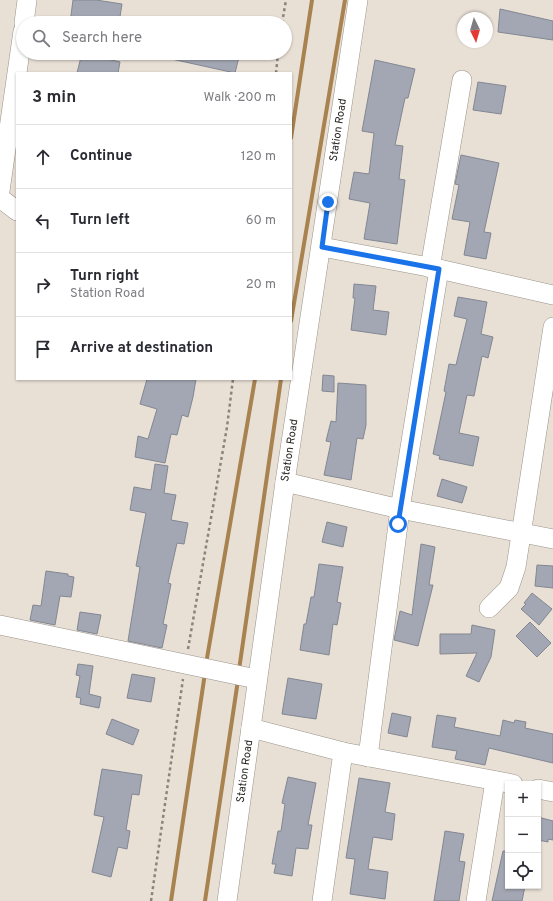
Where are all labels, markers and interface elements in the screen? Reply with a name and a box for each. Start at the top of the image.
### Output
north arrow [457,12,493,48]
search box [16,16,292,60]
icon: search [30,27,52,49]
text: Search here [62,29,142,48]
text: 3 min [32,87,76,109]
text: Walk · 200 m [204,90,276,106]
street label: Station Road [327,98,350,162]
icon: ahead [32,146,54,168]
text: Continue [70,147,132,166]
text: 120 m [241,149,276,165]
route end [319,193,337,211]
icon: left [32,210,54,232]
text: Turn left [70,211,130,230]
text: 60 m [246,213,276,229]
text: Turn right [70,267,139,286]
icon: right [32,274,54,296]
text: 20 m [246,277,276,293]
text: Station Road [70,286,145,302]
icon: arrive [32,338,54,360]
text: Arrive at destination [70,339,213,358]
street label: Station Road [278,418,301,483]
route start [389,515,407,533]
street label: Station Road [234,739,256,804]
map controls [505,781,541,889]
button: + [505,781,541,817]
button: − [505,817,541,853]
button: locate [505,853,541,889]

